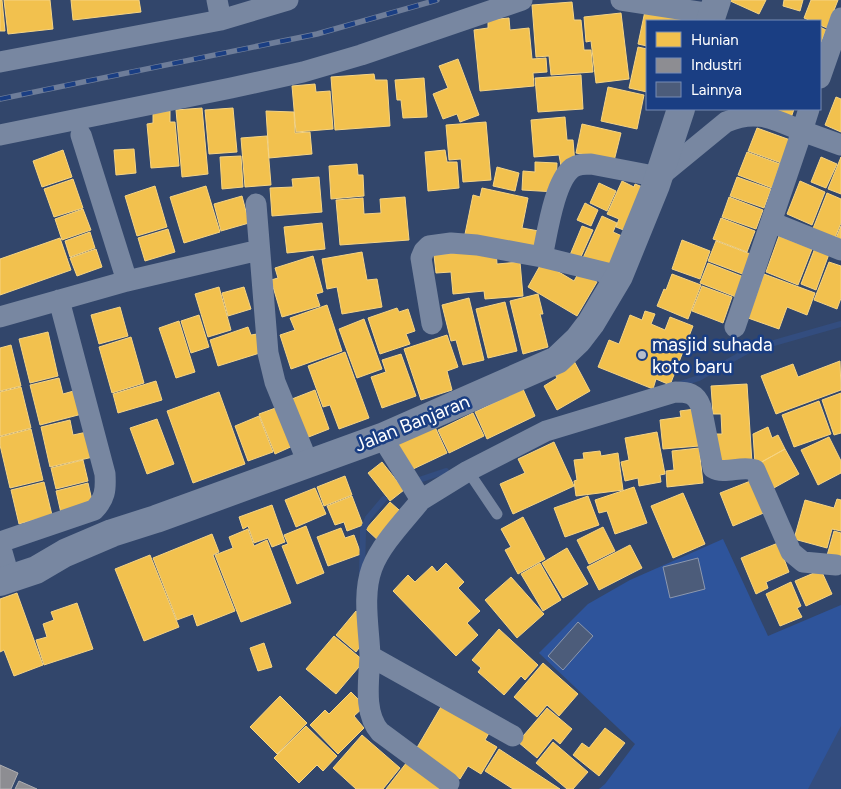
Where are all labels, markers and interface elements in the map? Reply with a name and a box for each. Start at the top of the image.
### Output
legend [646,20,821,110]
text: Hunian [691,31,739,49]
text: Industri [691,56,742,74]
text: Lainnya [691,81,742,99]
place label: masjid suhada koto baru [652,333,773,378]
marker: masjid suhada koto baru [636,349,648,361]
street label: Jalan Banjaran [351,389,473,457]

